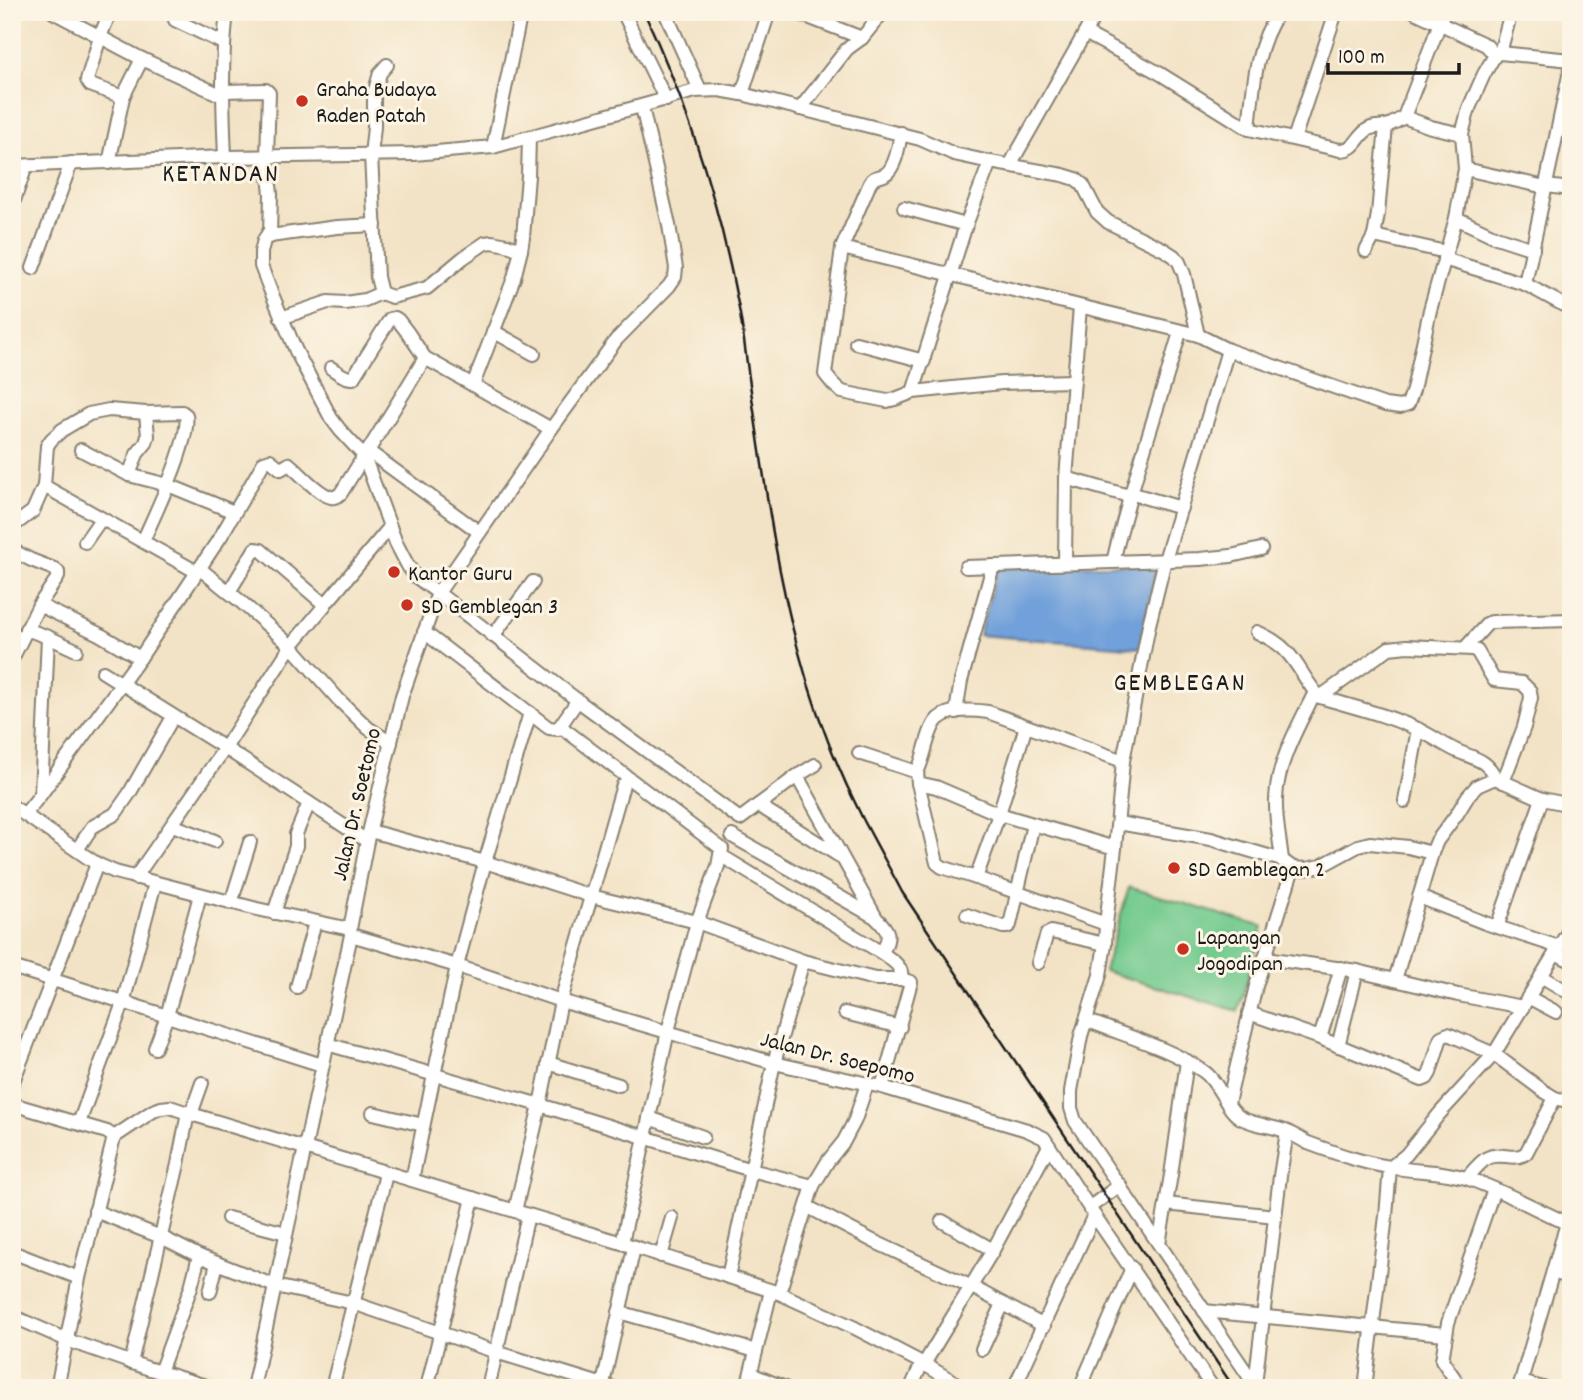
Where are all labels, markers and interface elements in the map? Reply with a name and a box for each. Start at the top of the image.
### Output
scale bar [1328,32,1459,76]
text: 100 m [1338,44,1385,74]
place label: Graha Budaya Raden Patah [316,75,437,134]
marker: Graha Budaya Raden Patah [294,93,310,109]
district label: KETANDAN [162,157,280,194]
place label: Kantor Guru [408,559,513,592]
marker: Kantor Guru [386,564,402,580]
place label: SD Gemblegan 3 [421,592,558,625]
marker: SD Gemblegan 3 [399,597,415,613]
district label: GEMBLEGAN [1113,666,1247,703]
street label: Jalan Dr. Soetomo [325,725,392,885]
place label: SD Gemblegan 2 [1188,855,1325,888]
marker: SD Gemblegan 2 [1166,860,1182,876]
place label: Lapangan Jogodipan [1197,923,1283,982]
marker: Lapangan Jogodipan [1175,941,1191,957]
street label: Jalan Dr. Soepomo [756,1024,918,1095]

